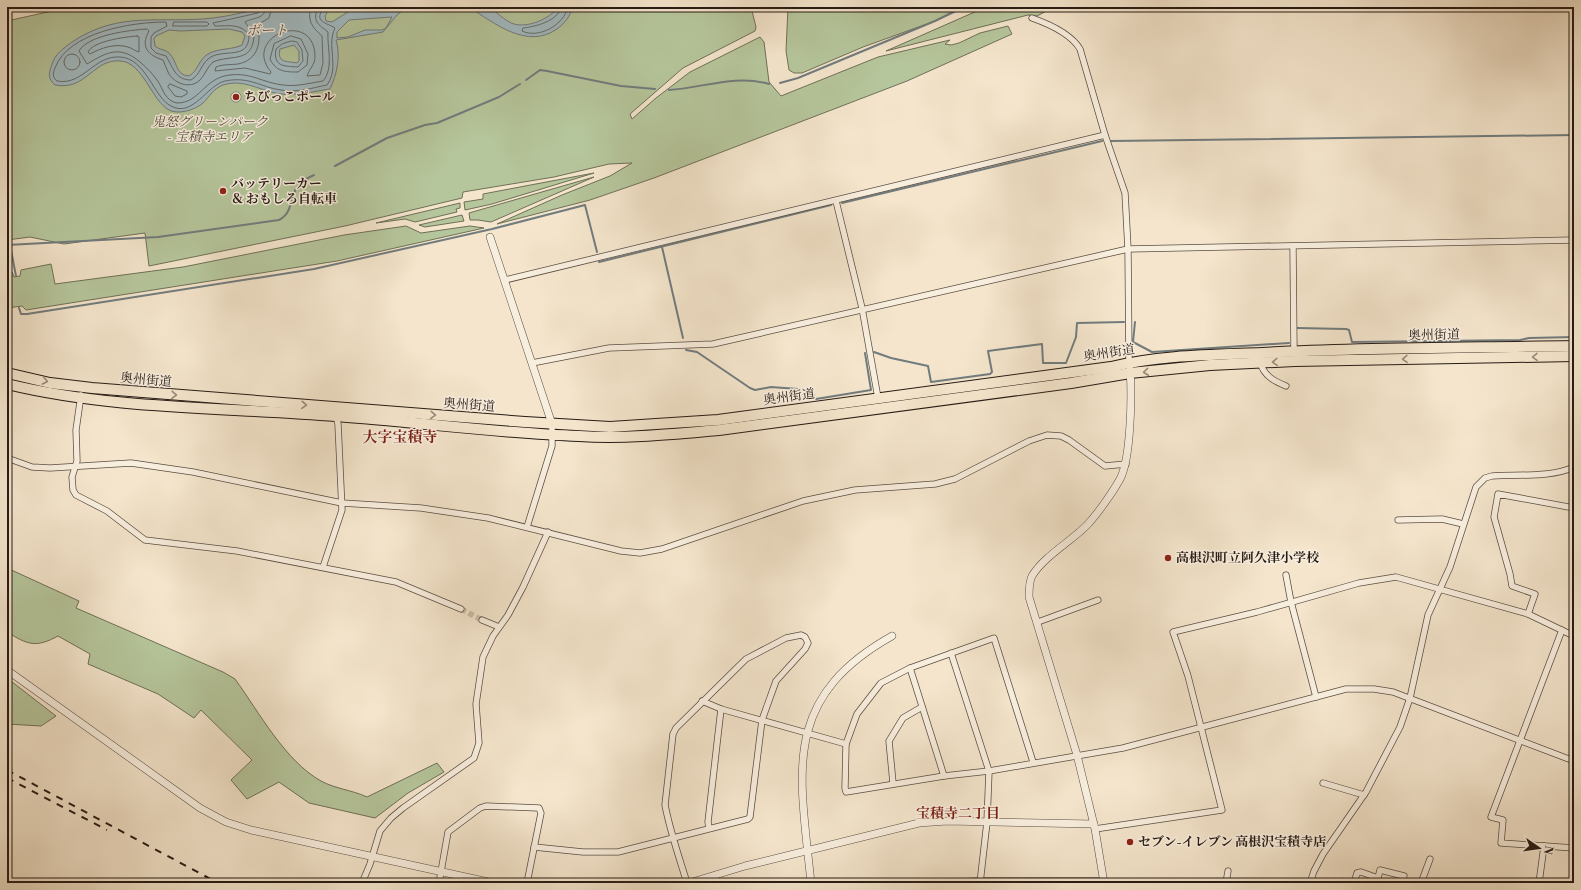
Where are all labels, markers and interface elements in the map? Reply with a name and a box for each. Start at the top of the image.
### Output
water label: ボート [246,22,288,40]
place label: ちびっこポール [244,89,335,105]
marker: ちびっこポール [231,92,241,102]
park label: 鬼怒グリーンパーク - 宝積寺エリア [152,114,268,145]
place label: バッテリーカー ＆ おもしろ自転車 [231,176,337,207]
marker: バッテリーカー ＆ おもしろ自転車 [218,186,228,196]
street label: 奥州街道 [1408,327,1460,343]
street label: 奥州街道 [1082,341,1136,365]
one-way arrow [1532,352,1538,361]
one-way arrow [1402,355,1408,363]
one-way arrow [1272,357,1278,366]
one-way arrow [1142,367,1149,376]
street label: 奥州街道 [119,370,173,390]
one-way arrow [42,377,48,385]
street label: 奥州街道 [762,385,816,409]
one-way arrow [171,391,177,400]
street label: 奥州街道 [442,395,496,415]
one-way arrow [301,400,307,409]
one-way arrow [430,411,436,420]
district label: 大字宝積寺 [362,428,438,447]
place label: 高根沢町立阿久津小学校 [1176,550,1320,566]
marker: 高根沢町立阿久津小学校 [1163,553,1173,563]
district label: 宝積寺二丁目 [916,805,1000,823]
north arrow [1519,828,1559,868]
place label: セブン-イレブン 高根沢宝積寺店 [1138,834,1326,850]
marker: セブン-イレブン 高根沢宝積寺店 [1125,837,1135,847]
text: N [1540,844,1556,856]

